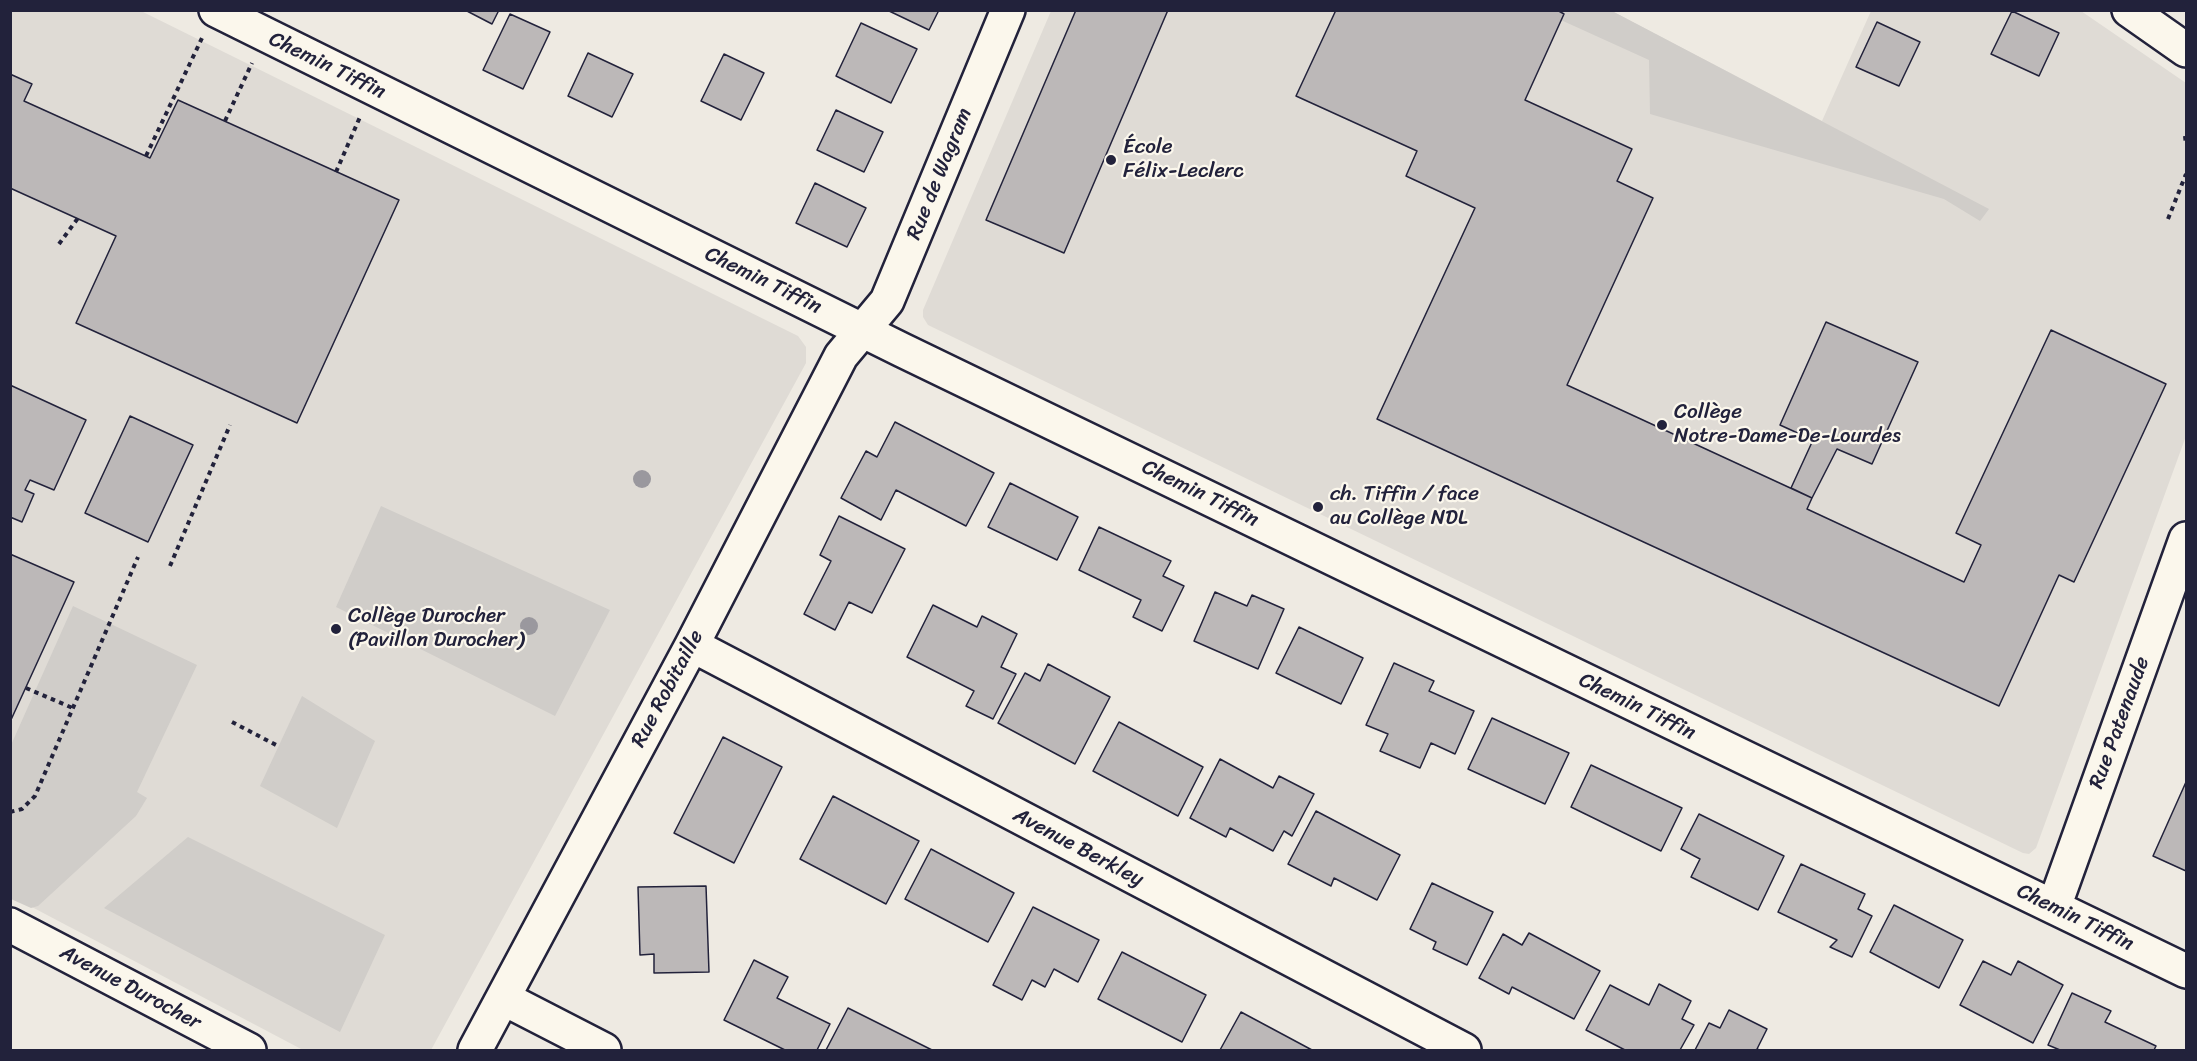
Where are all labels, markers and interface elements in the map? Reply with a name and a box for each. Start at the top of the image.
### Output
street label: Chemin Tiffin [264,27,390,105]
street label: Rue de Wagram [902,104,978,244]
place label: École Félix-Leclerc [1123,135,1244,185]
marker: École Félix-Leclerc [1104,153,1118,167]
street label: Chemin Tiffin [700,242,826,320]
place label: Collège Notre-Dame-De-Lourdes [1674,400,1901,450]
marker: Collège Notre-Dame-De-Lourdes [1655,418,1669,432]
street label: Chemin Tiffin [1137,455,1263,533]
place label: ch. Tiffin / face au Collège NDL [1330,482,1479,532]
marker: ch. Tiffin / face au Collège NDL [1311,500,1325,514]
place label: Collège Durocher (Pavillon Durocher) [348,604,524,654]
marker: Collège Durocher (Pavillon Durocher) [329,622,343,636]
street label: Rue Robitaille [627,626,709,752]
street label: Rue Patenaude [2084,654,2156,792]
street label: Chemin Tiffin [1574,668,1700,746]
street label: Avenue Berkley [1009,803,1147,893]
street label: Chemin Tiffin [2012,879,2138,957]
street label: Avenue Durocher [55,940,205,1036]

